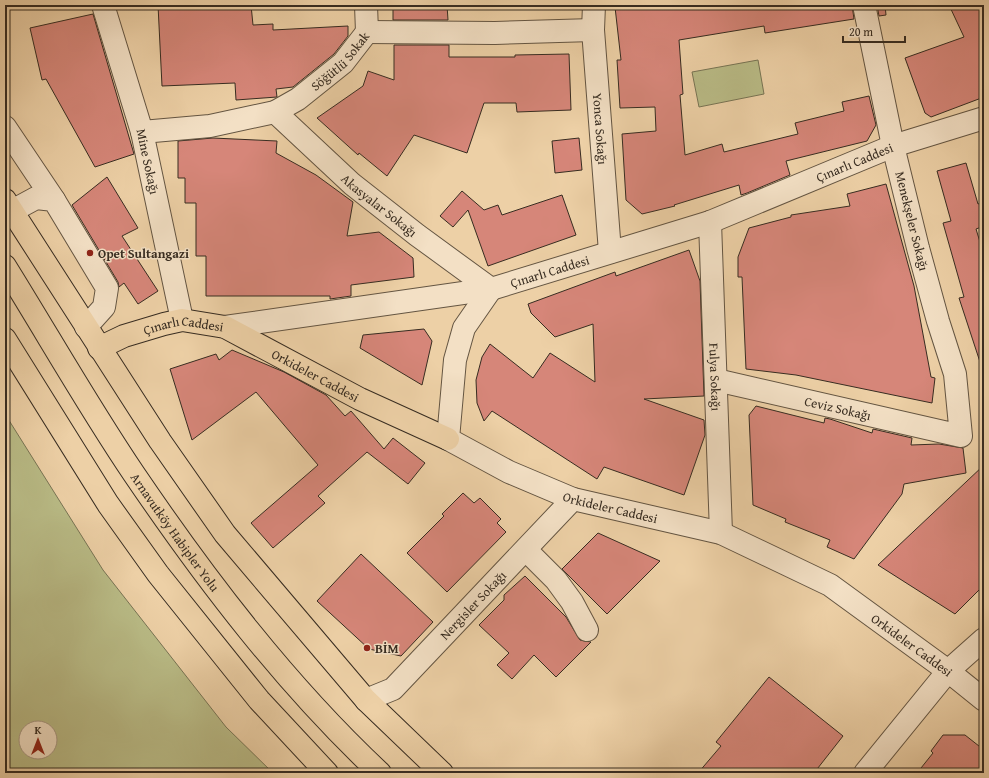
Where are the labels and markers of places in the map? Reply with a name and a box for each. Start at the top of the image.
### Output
place label: Opet Sultangazi [98,244,189,263]
marker: Opet Sultangazi [85,248,95,258]
place label: BİM [375,639,399,658]
marker: BİM [362,643,372,653]

